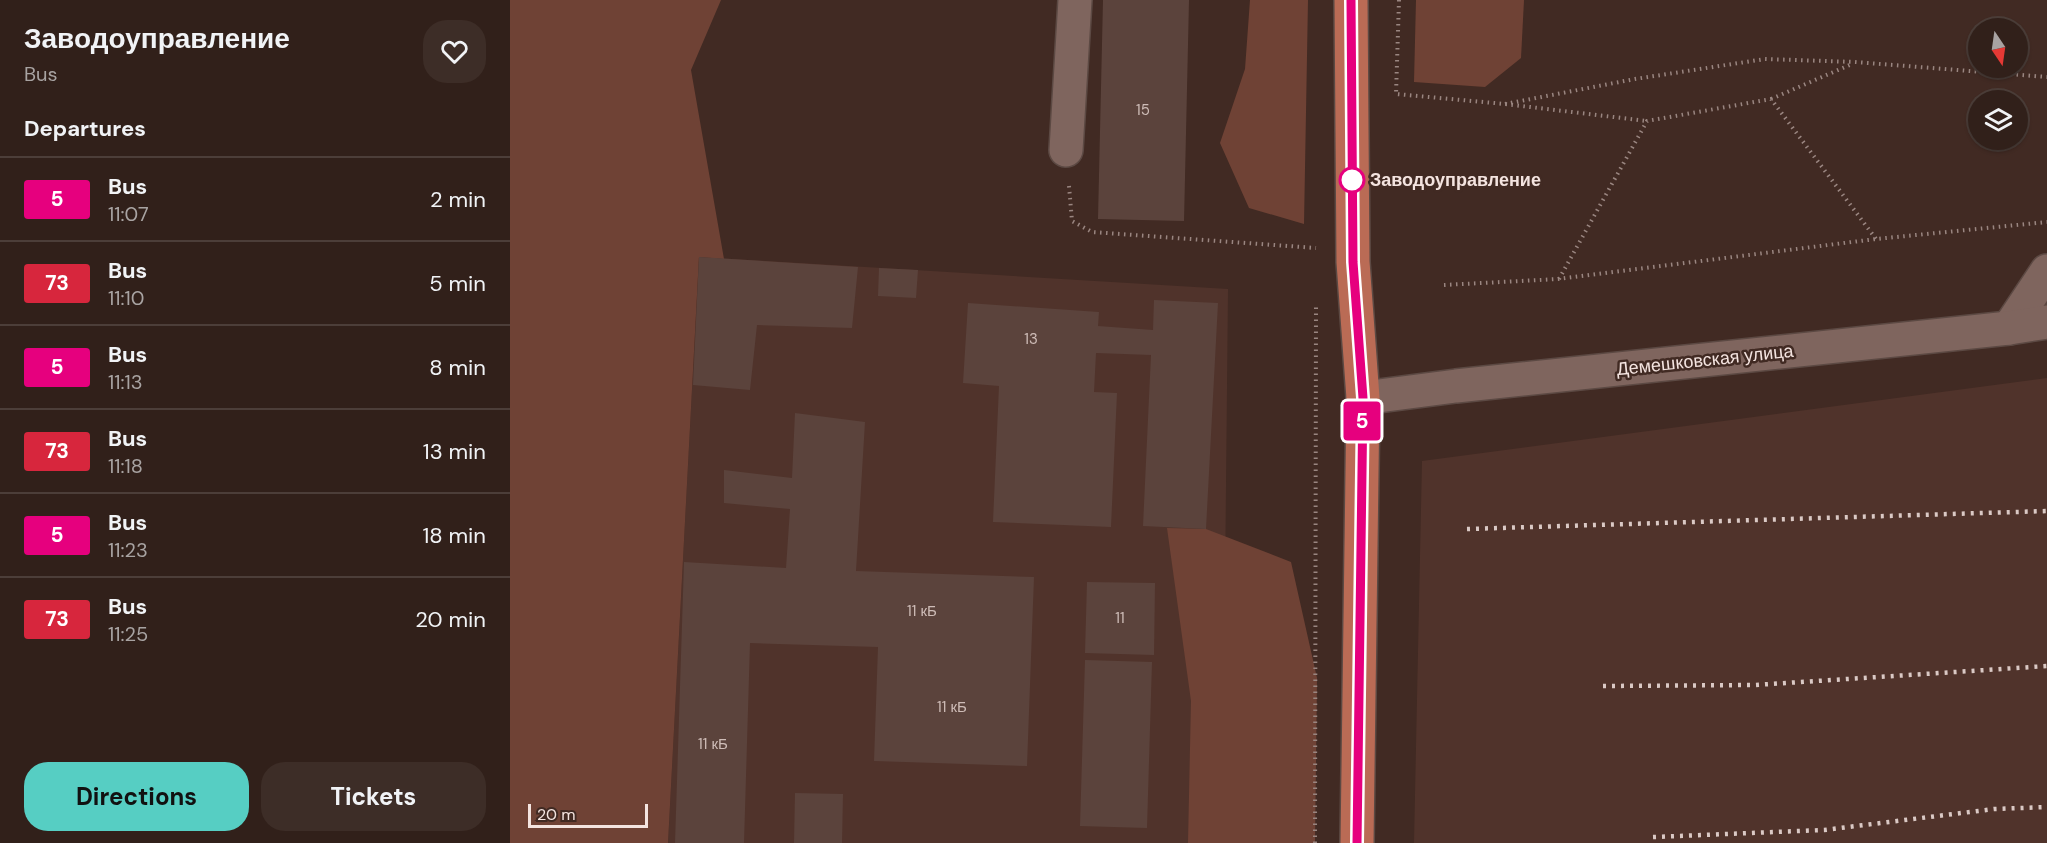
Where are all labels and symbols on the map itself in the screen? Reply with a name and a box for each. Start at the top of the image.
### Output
north arrow [1968,18,2028,78]
house number: 15 [1136,100,1150,120]
marker: Заводоуправление [1339,167,1365,193]
place label: Заводоуправление [1370,168,1541,192]
house number: 13 [1024,329,1038,349]
street label: Демешковская улица [1615,339,1796,381]
line badge: 5 [1342,402,1382,440]
house number: 11 кБ [907,601,937,621]
house number: 11 [1115,608,1125,628]
house number: 11 кБ [937,697,967,717]
house number: 11 кБ [698,734,728,754]
scale bar [528,801,648,828]

